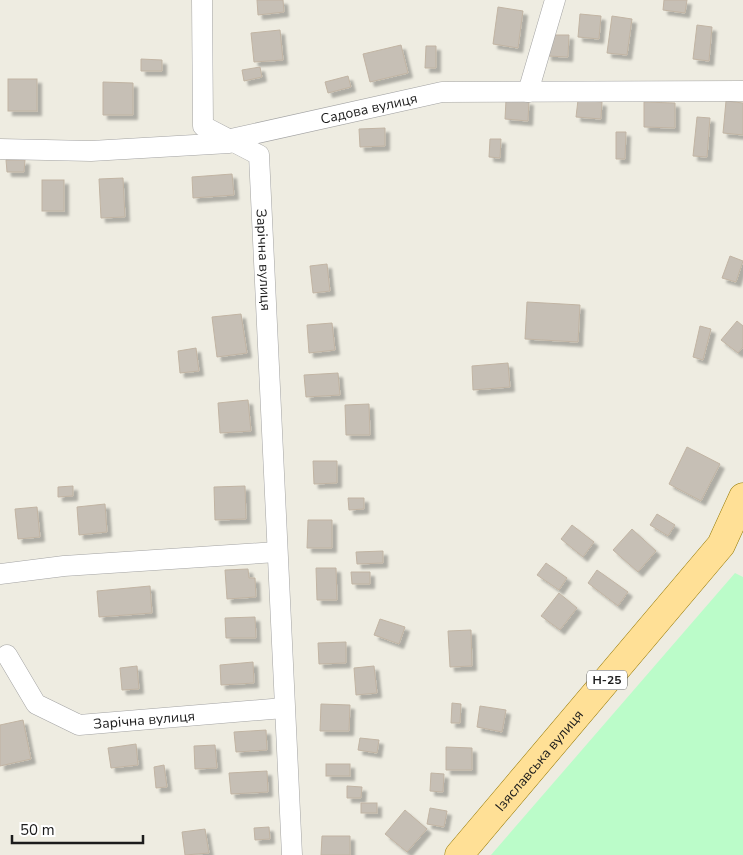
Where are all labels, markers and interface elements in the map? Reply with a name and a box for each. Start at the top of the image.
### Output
street label: Садова вулиця [319,88,419,128]
street label: Зарічна вулиця [252,208,276,311]
road number: Н-25 [587,670,627,690]
street label: Ізяславська вулиця [491,705,587,815]
street label: Зарічна вулиця [92,706,196,733]
scale bar [12,812,144,844]
text: 50 m [20,820,55,840]

